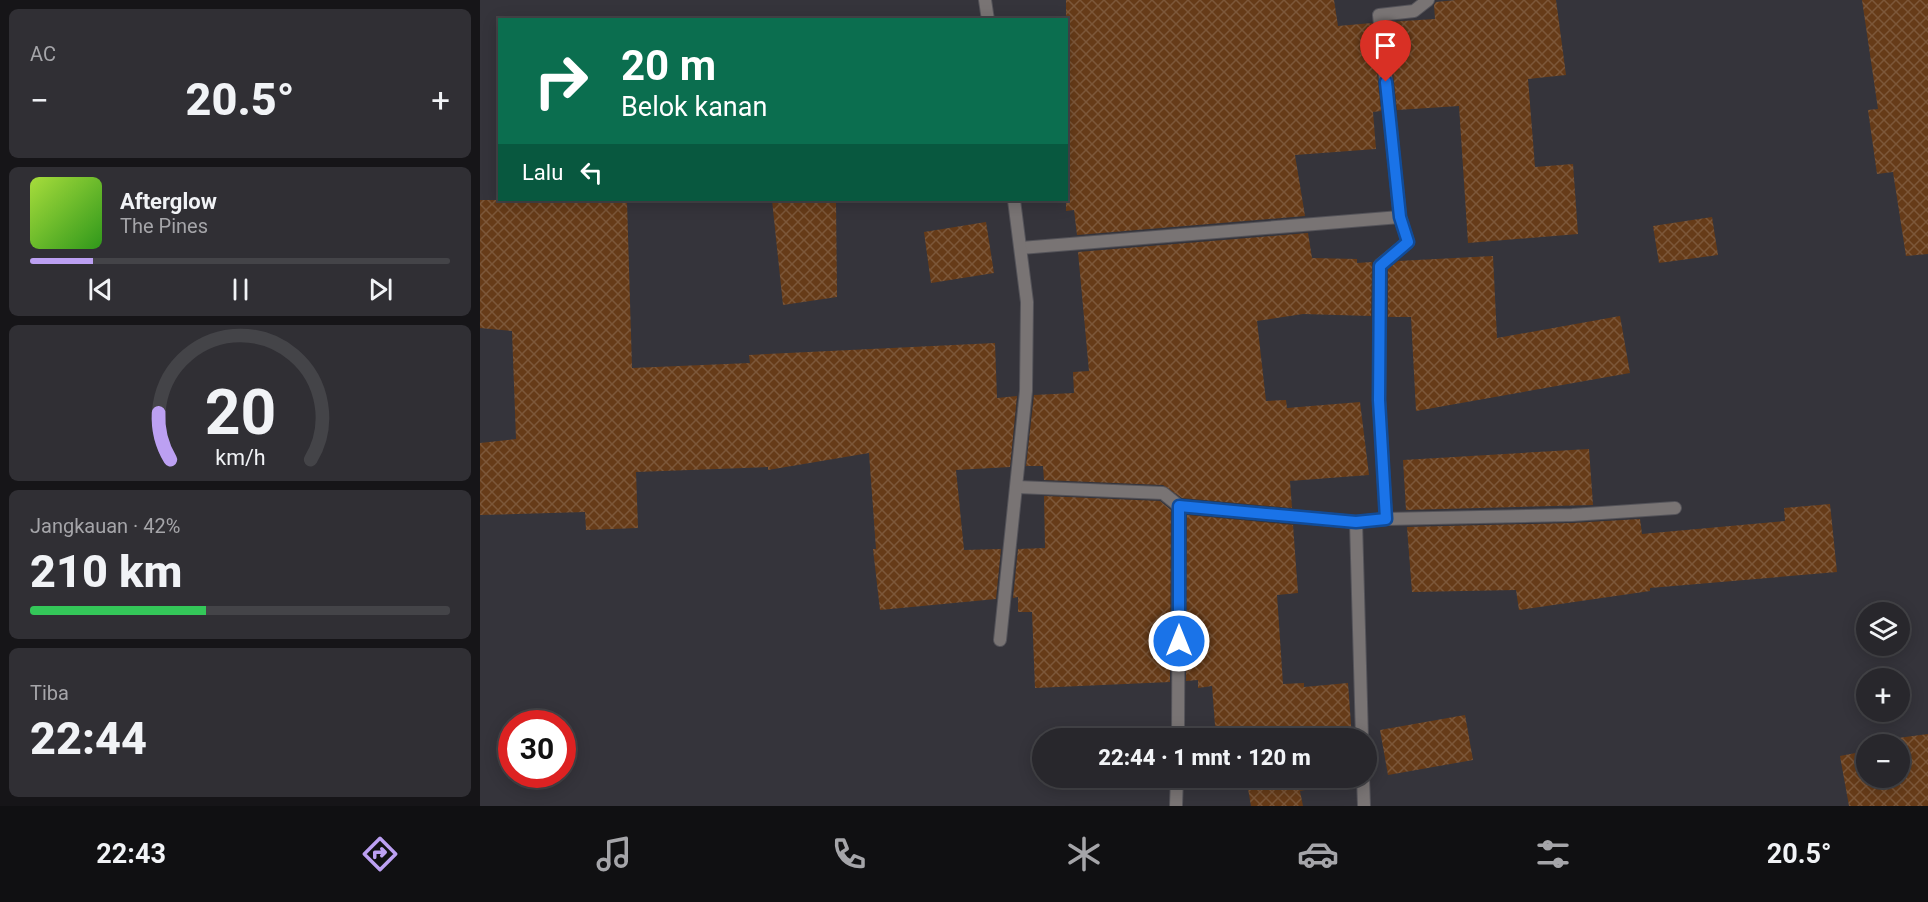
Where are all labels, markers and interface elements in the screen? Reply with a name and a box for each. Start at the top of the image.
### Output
pin [1360,20,1411,82]
icon: arrive [1369,29,1402,62]
text: 20 m [621,41,716,90]
text: AC [30,42,56,66]
icon: right [522,42,600,120]
text: 20.5° [186,73,295,126]
text: − [30,81,49,120]
text: + [431,81,450,120]
text: Belok kanan [621,91,767,123]
icon: left [575,156,608,189]
text: Lalu [522,160,563,185]
text: Afterglow [120,189,217,214]
text: The Pines [120,214,208,238]
icon: previous [84,273,117,306]
icon: pause [224,273,257,306]
icon: next [364,273,397,306]
text: 20 [204,376,276,449]
text: km/h [215,445,265,470]
text: Jangkauan · 42% [30,514,180,538]
text: 210 km [30,545,182,598]
map controls [1856,602,1910,788]
button: layers [1856,602,1910,656]
position arrow [1147,609,1211,673]
button: + [1856,668,1910,722]
text: Tiba [30,681,69,705]
speed limit sign: 30 [498,710,576,788]
text: 22:44 [30,712,147,765]
button: − [1856,734,1910,788]
text: 22:44 · 1 mnt · 120 m [1098,745,1311,770]
icon: directions [359,833,401,875]
icon: music [593,833,635,875]
icon: phone [828,833,870,875]
icon: climate [1063,833,1105,875]
icon: car [1297,833,1339,875]
icon: filters [1532,833,1574,875]
text: 22:43 [96,838,166,870]
text: 20.5° [1767,838,1832,870]

